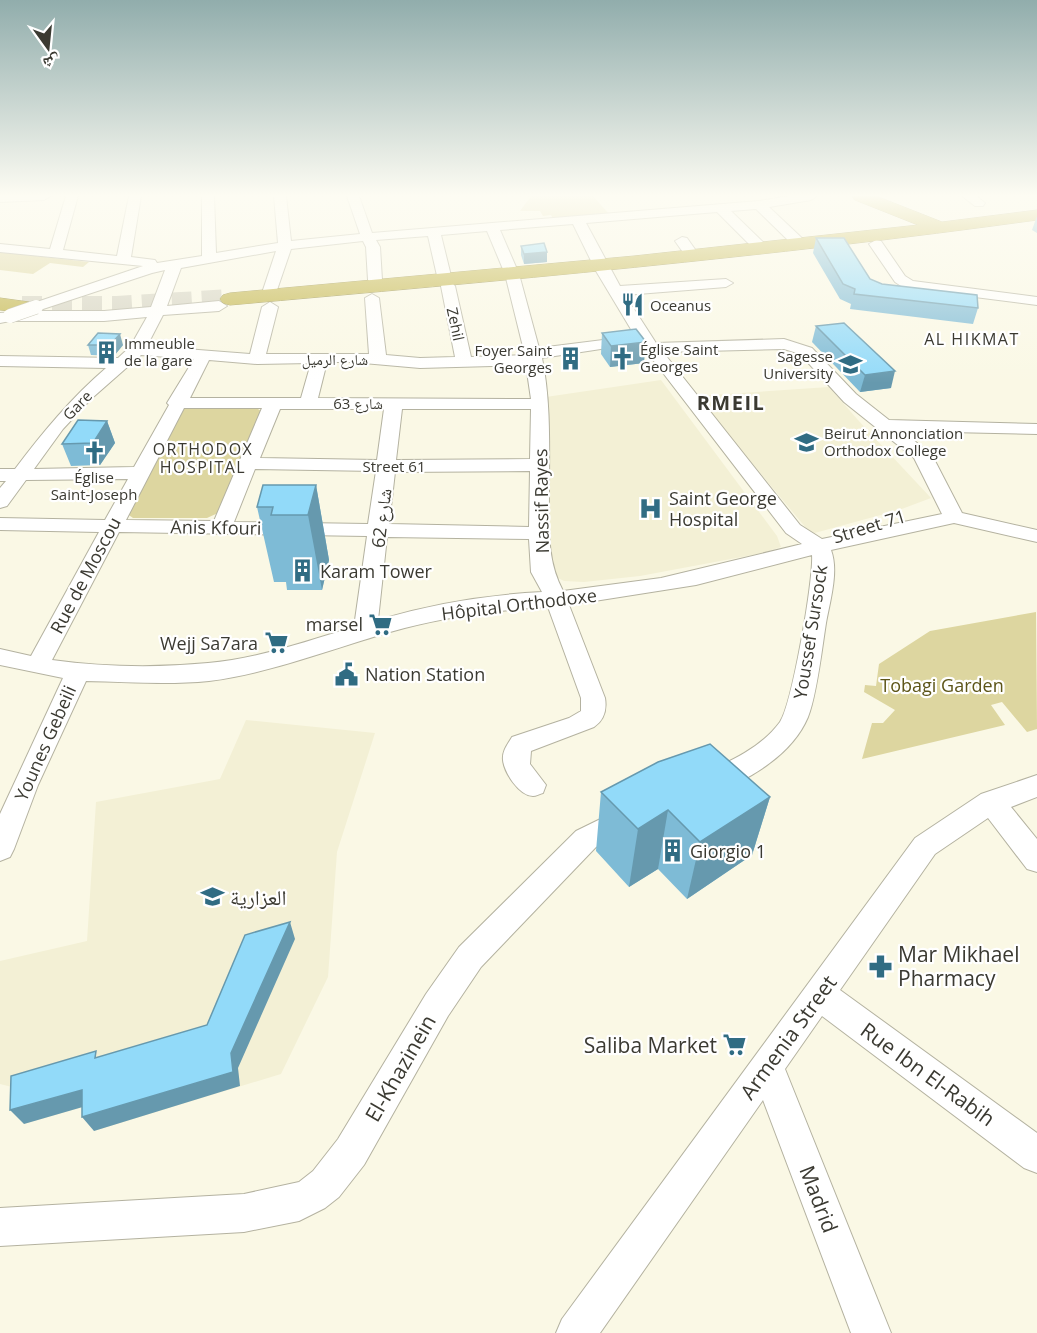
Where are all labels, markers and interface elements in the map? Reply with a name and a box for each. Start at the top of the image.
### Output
north arrow [18,18,78,78]
text: ش [41,50,63,75]
restaurant icon: Oceanus [619,292,645,318]
place label: Oceanus [650,295,711,315]
street label: Zehil [443,305,469,343]
district label: AL HIKMAT [924,328,1020,350]
place label: Immeuble de la gare [124,333,195,370]
building icon: Immeuble de la gare [93,339,119,365]
place label: Église Saint Georges [640,339,718,376]
place label: Foyer Saint Georges [474,340,552,377]
church icon: Église Saint Georges [609,345,635,371]
building icon: Foyer Saint Georges [557,346,583,372]
place label: Sagesse University [763,346,833,383]
street label: شارع الرميل [302,349,368,370]
school or university icon: Sagesse University [838,352,864,378]
street label: Gare [58,386,96,424]
district label: RMEIL [697,389,765,416]
street label: شارع 63 [333,393,383,414]
place label: Beirut Annonciation Orthodox College [824,423,963,460]
school or university icon: Beirut Annonciation Orthodox College [793,429,819,455]
district label: ORTHODOX HOSPITAL [153,438,253,478]
church icon: Église Saint-Joseph [81,440,107,466]
street label: Nassif Rayes [528,448,554,554]
street label: Street 61 [363,456,425,476]
place label: Église Saint-Joseph [51,467,137,504]
place label: Saint George Hospital [669,486,777,531]
street label: شارع 62 [365,487,397,549]
hospital icon: Saint George Hospital [638,495,664,521]
street label: Street 71 [829,503,909,549]
street label: Rue de Moscou [44,512,126,638]
street label: Anis Kfouri [170,514,262,540]
building icon: Karam Tower [289,558,315,584]
place label: Karam Tower [320,559,433,583]
street label: Youssef Sursock [788,563,833,701]
street label: Hôpital Orthodoxe [440,583,598,625]
supermarket icon: marsel [368,611,394,637]
place label: marsel [306,612,363,636]
supermarket icon: Wejj Sa7ara [263,630,289,656]
place label: Wejj Sa7ara [160,631,258,655]
public building icon: Nation Station [334,661,360,687]
place label: Nation Station [365,662,485,686]
park label: Tobagi Garden [880,673,1004,697]
street label: Younes Gebeili [9,681,81,805]
building icon: Giorgio 1 [659,838,685,864]
place label: Giorgio 1 [690,839,766,863]
place label: العزارية [230,883,286,911]
school or university icon: العزارية [199,884,225,910]
place label: Mar Mikhael Pharmacy [898,940,1019,992]
pharmacy icon: Mar Mikhael Pharmacy [867,953,893,979]
street label: Armenia Street [733,969,843,1105]
street label: El-Khazinein [358,1009,442,1127]
street label: Rue Ibn El-Rabih [855,1016,1001,1132]
place label: Saliba Market [584,1031,717,1059]
supermarket icon: Saliba Market [722,1032,748,1058]
street label: Madrid [793,1161,845,1237]

